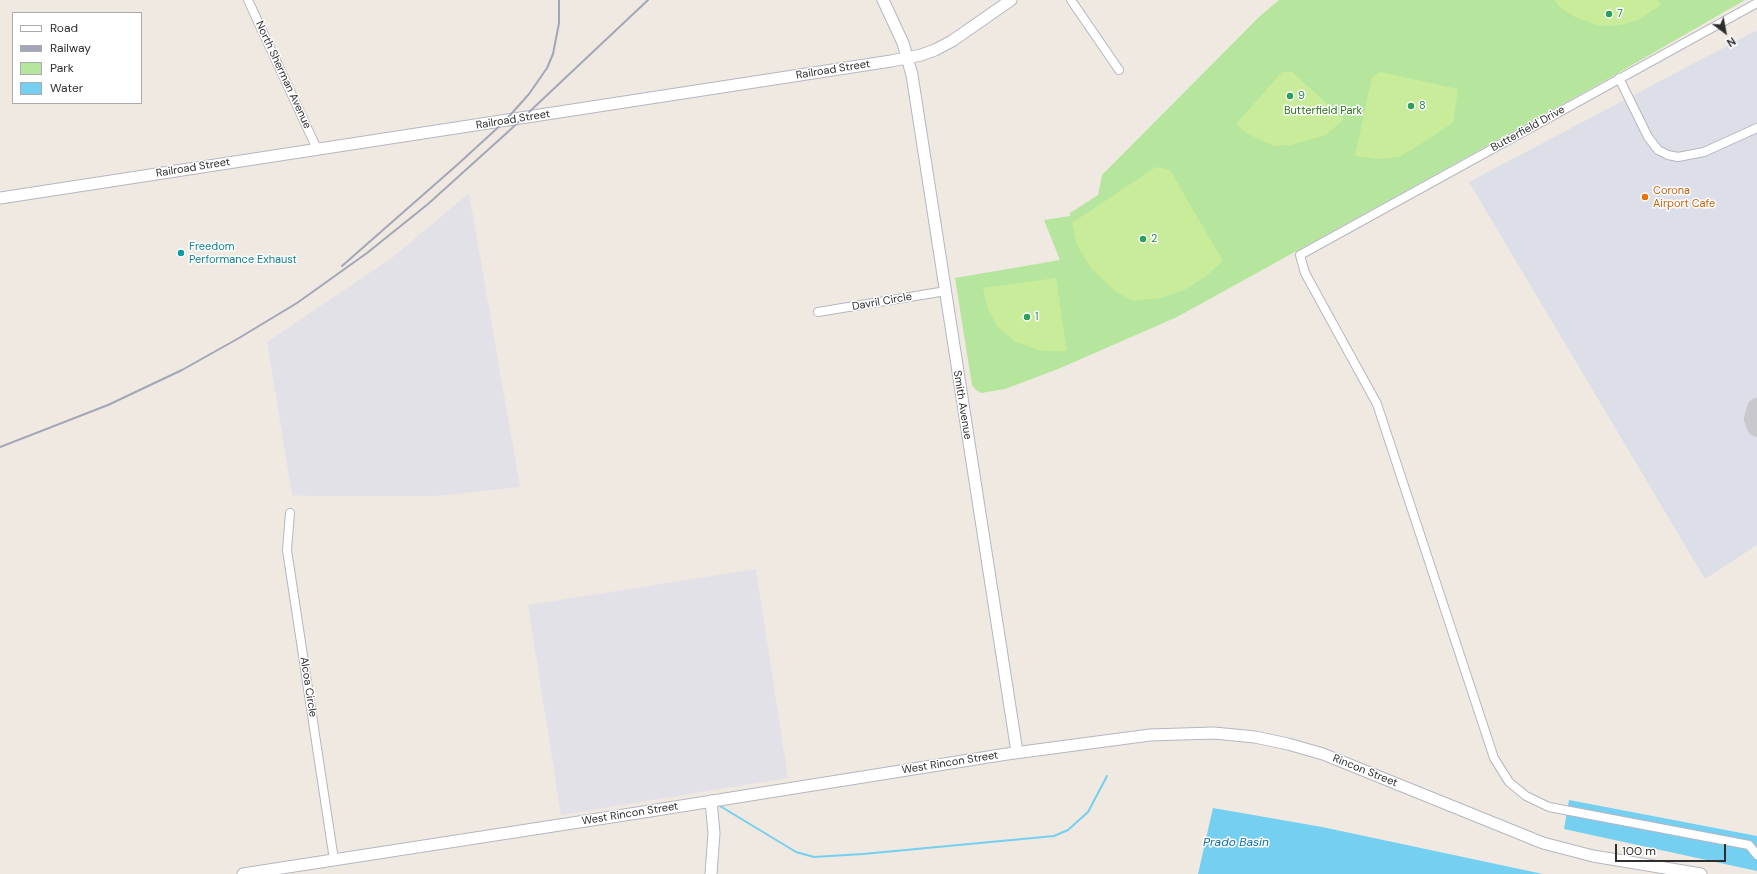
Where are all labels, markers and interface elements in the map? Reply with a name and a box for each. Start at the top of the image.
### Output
place label: 7 [1617,7,1623,21]
marker: 7 [1604,9,1614,19]
legend [12,12,142,104]
north arrow [1705,12,1745,52]
street label: North Sherman Avenue [252,19,314,131]
text: Road [50,20,78,36]
text: N [1724,34,1738,50]
text: Railway [50,40,91,56]
street label: Railroad Street [795,58,871,82]
text: Park [50,60,74,76]
text: Water [50,80,83,96]
place label: 9 [1298,89,1305,103]
marker: 9 [1285,91,1295,101]
place label: 8 [1419,99,1426,113]
marker: 8 [1406,101,1416,111]
street label: Butterfield Drive [1489,103,1567,155]
park label: Butterfield Park [1284,104,1362,118]
street label: Railroad Street [475,108,551,132]
street label: Railroad Street [155,156,231,180]
place label: Corona Airport Cafe [1653,184,1715,210]
marker: Corona Airport Cafe [1640,192,1650,202]
place label: 2 [1151,232,1157,246]
marker: 2 [1138,234,1148,244]
place label: Freedom Performance Exhaust [189,240,297,266]
marker: Freedom Performance Exhaust [176,248,186,258]
street label: Davril Circle [851,290,913,314]
place label: 1 [1035,310,1038,324]
marker: 1 [1022,312,1032,322]
street label: Smith Avenue [950,370,974,440]
street label: Alcoa Circle [297,656,319,718]
street label: West Rincon Street [901,749,999,777]
street label: Rincon Street [1331,752,1399,790]
street label: West Rincon Street [581,800,679,828]
water label: Prado Basin [1203,836,1269,850]
scale bar [1617,836,1728,862]
text: 100 m [1622,843,1656,859]

